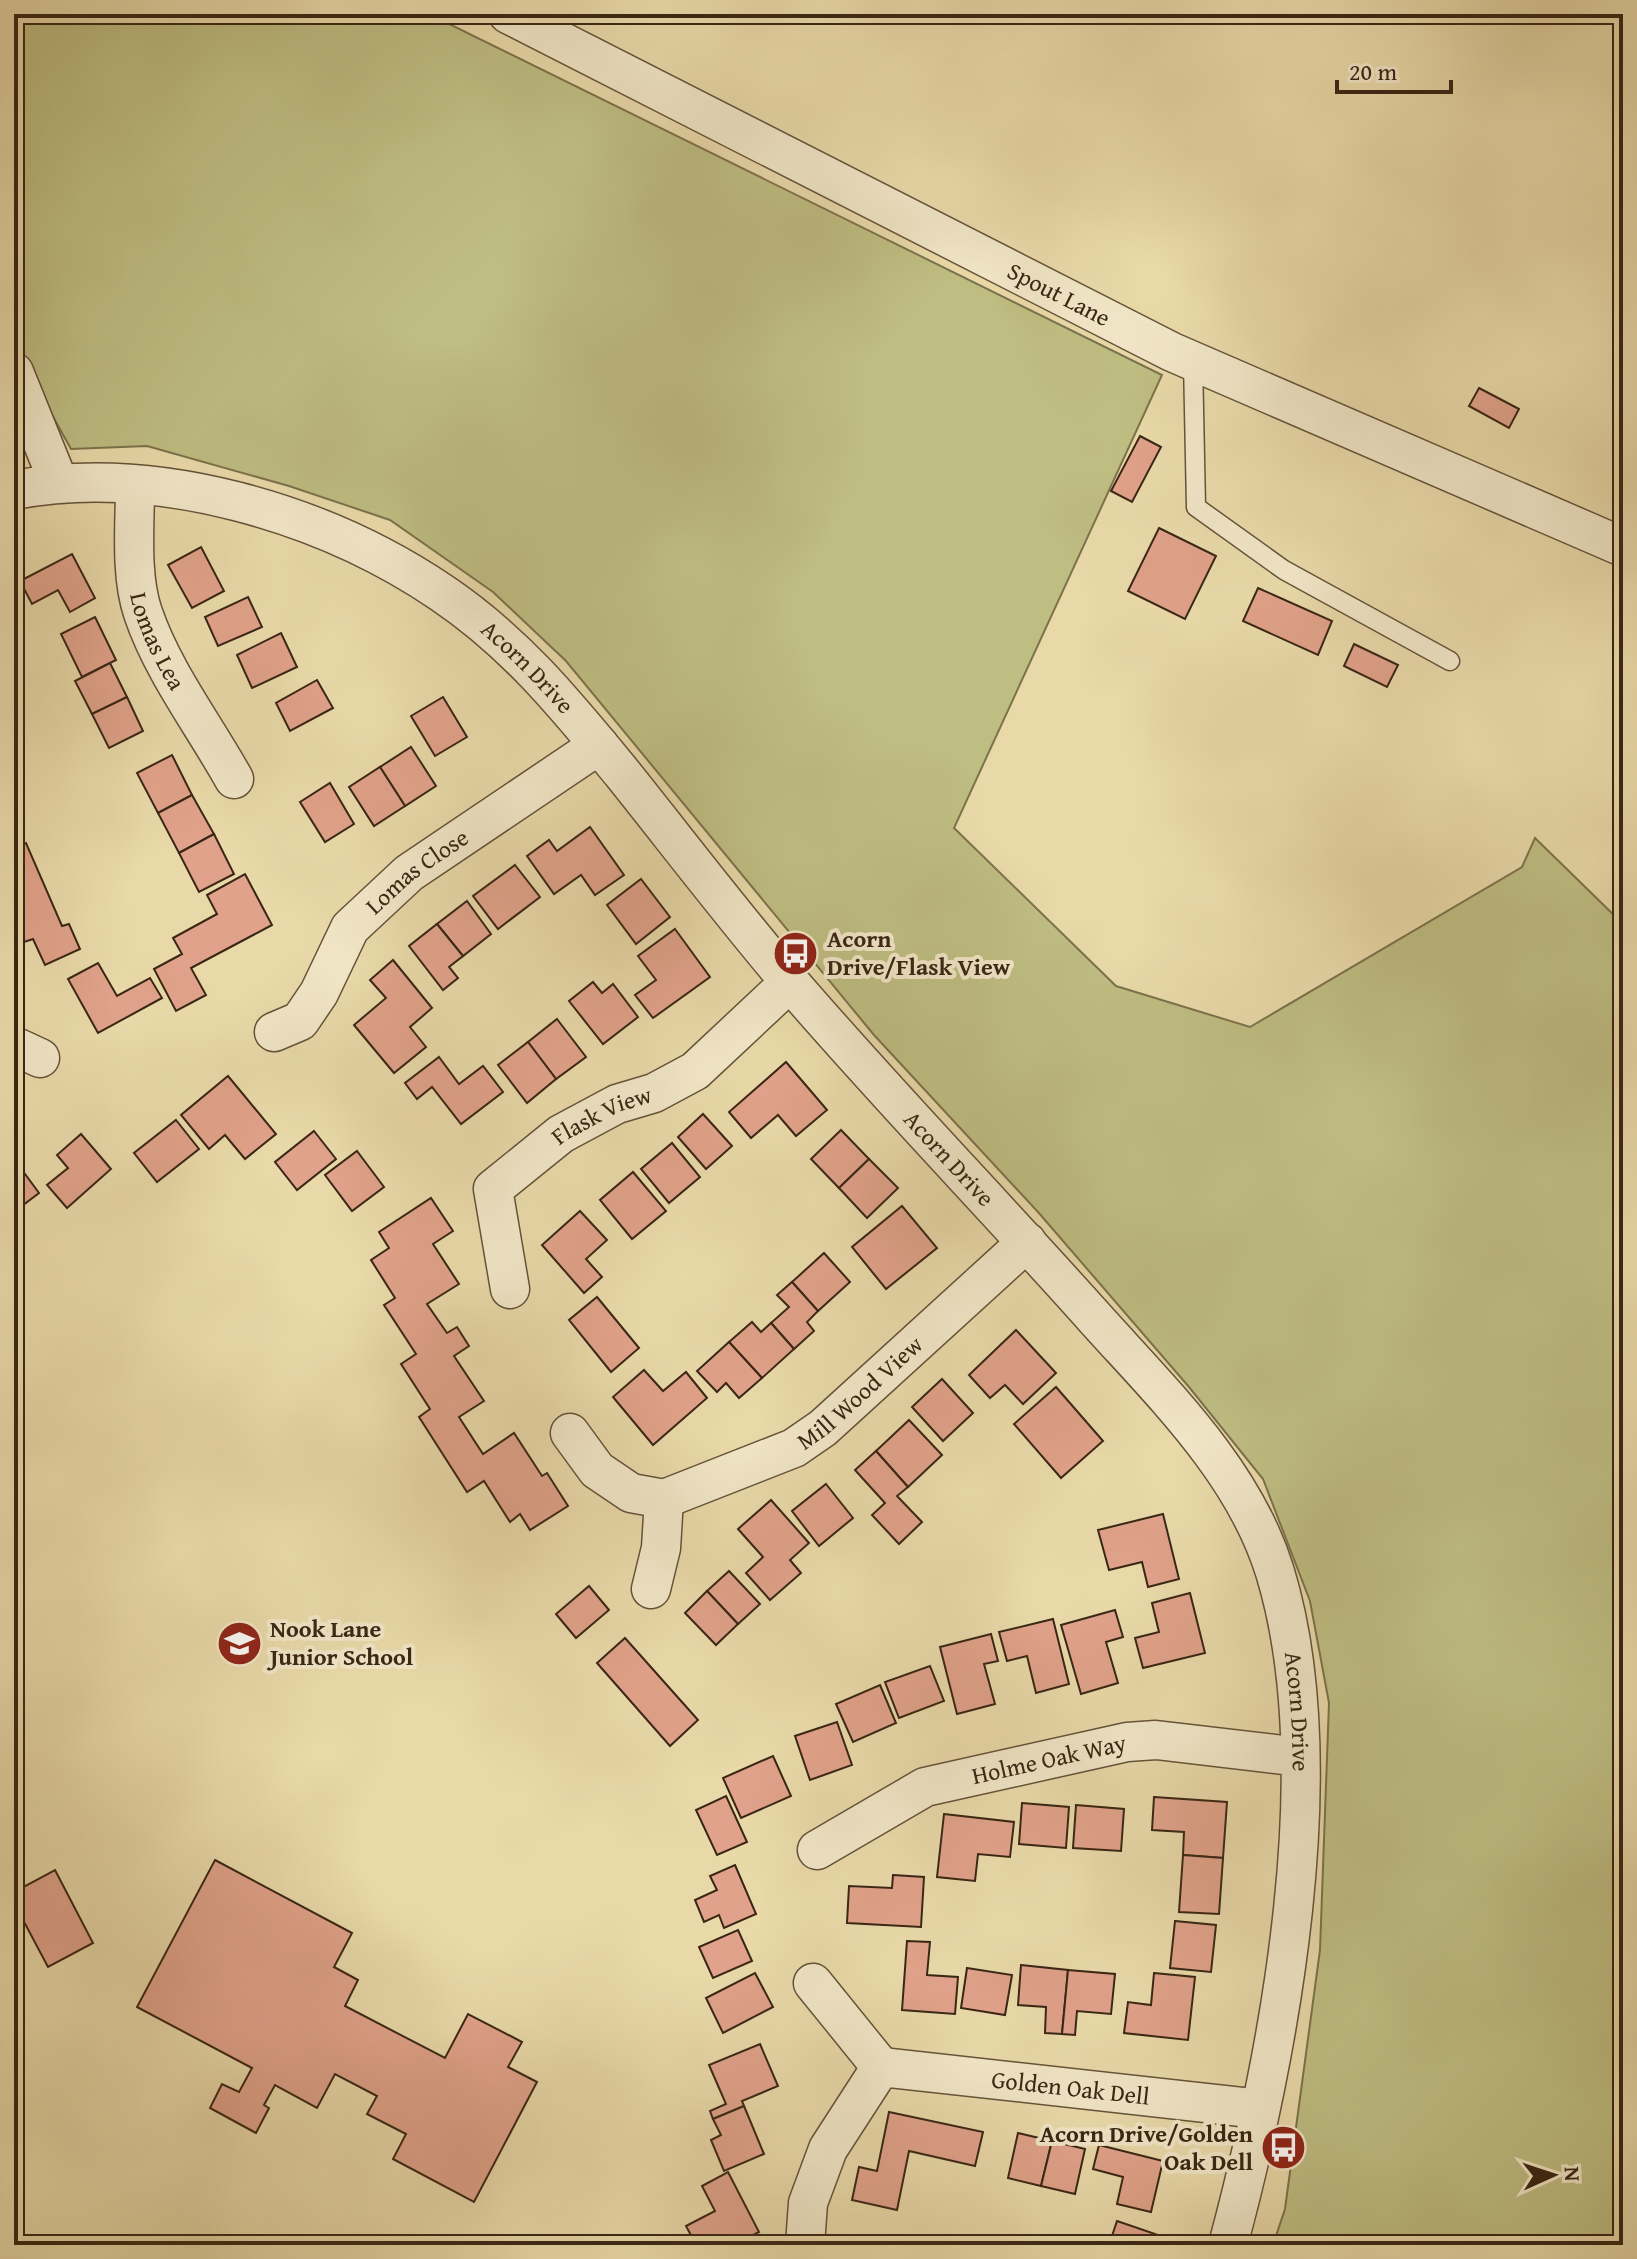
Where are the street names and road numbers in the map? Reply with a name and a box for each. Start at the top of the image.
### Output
street label: Spout Lane [1001,253,1117,335]
street label: Lomas Lea [121,589,195,697]
street label: Acorn Drive [474,611,583,721]
street label: Lomas Close [357,820,475,922]
street label: Flask View [543,1077,656,1153]
street label: Acorn Drive [896,1102,1003,1214]
street label: Mill Wood View [789,1327,930,1458]
street label: Acorn Drive [1276,1649,1319,1772]
street label: Holme Oak Way [968,1725,1129,1793]
street label: Golden Oak Dell [990,2061,1152,2114]

